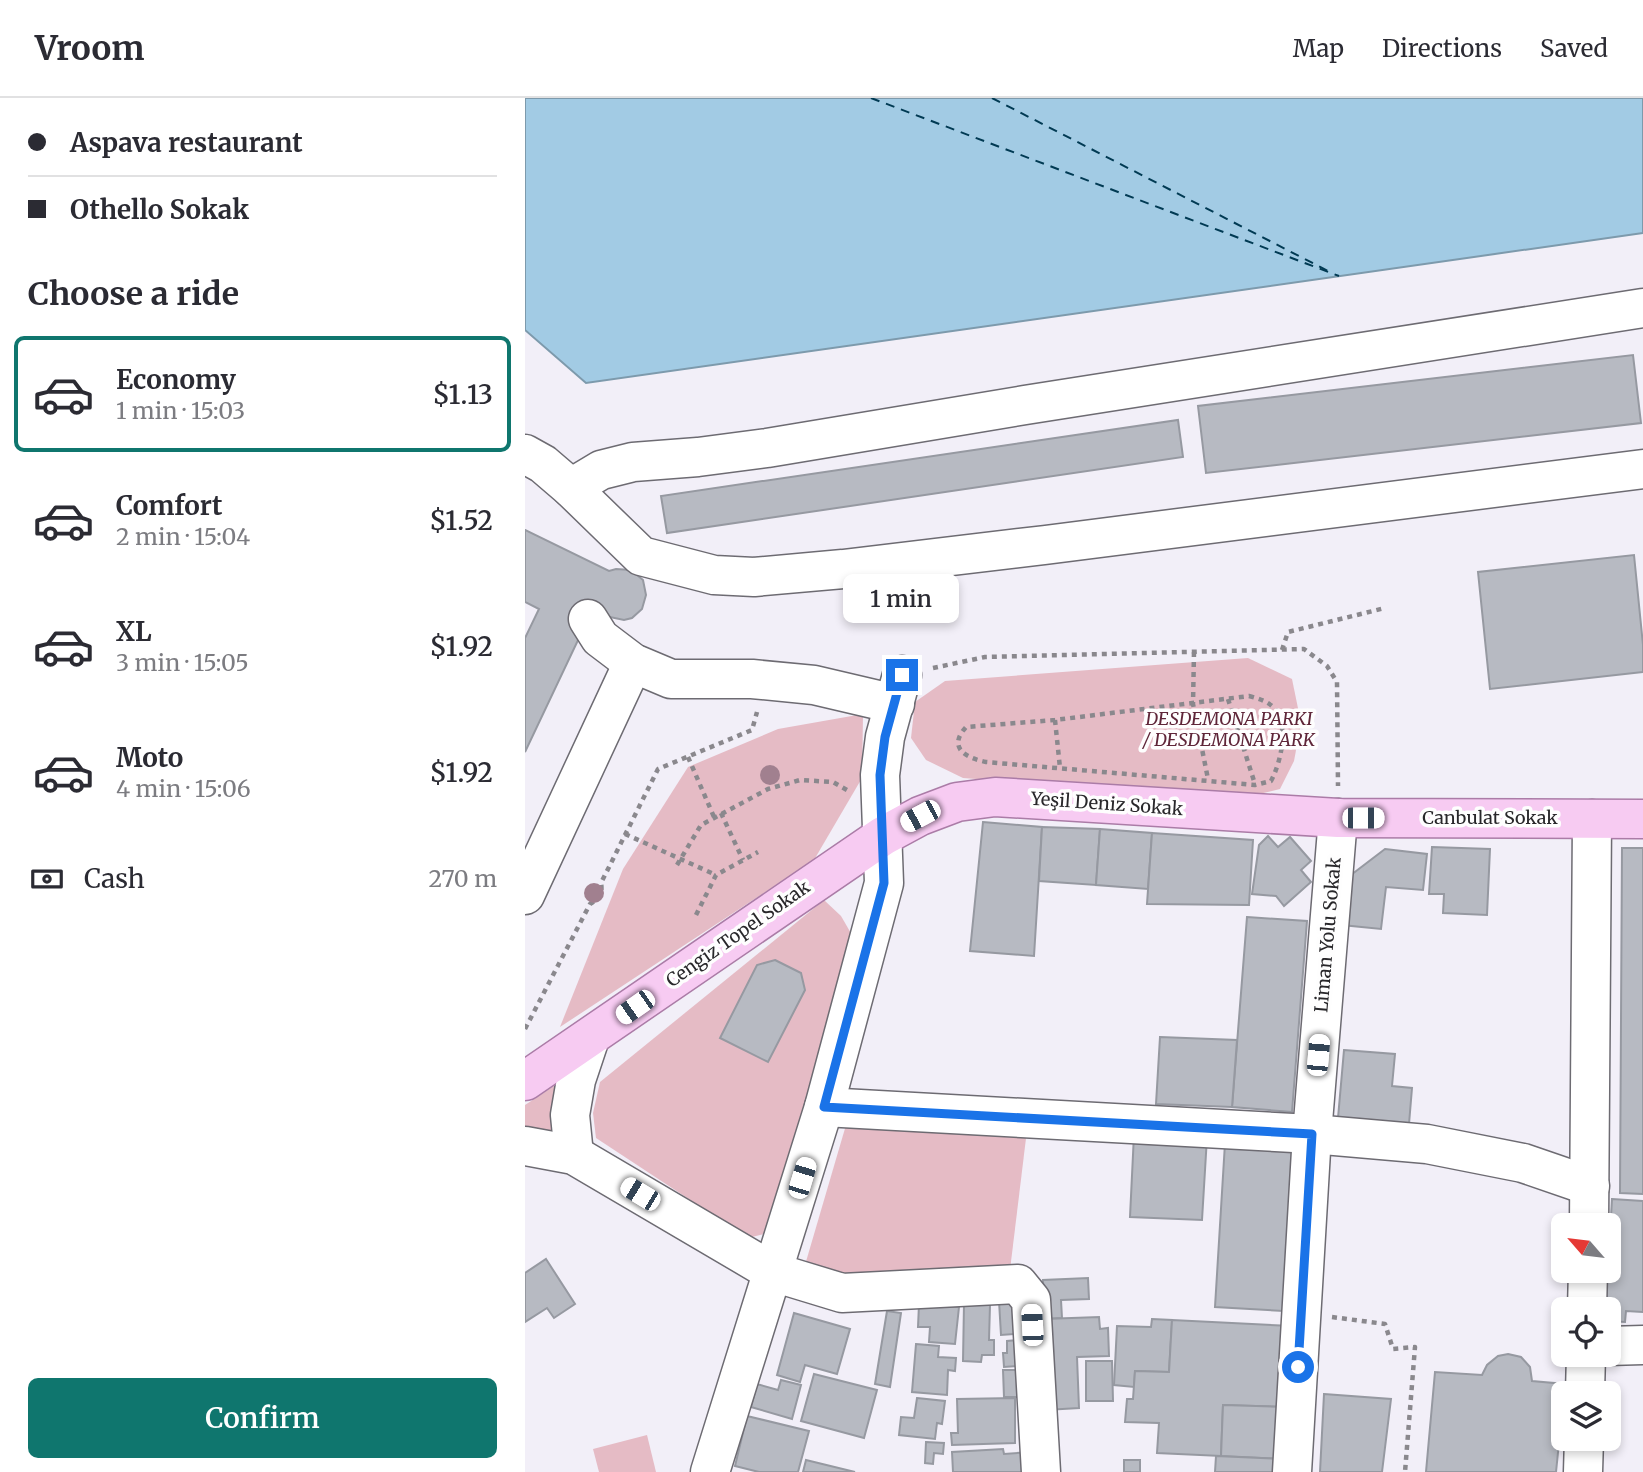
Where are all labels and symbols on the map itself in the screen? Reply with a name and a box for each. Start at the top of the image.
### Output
callout: 1 min [844,574,960,622]
route end [886,659,918,691]
park label: DESDEMONA PARKI / DESDEMONA PARK [1141,707,1316,751]
street label: Yeşil Deniz Sokak [1029,787,1185,820]
car [897,797,944,835]
street label: Canbulat Sokak [1422,806,1558,829]
car [1343,808,1385,829]
street label: Liman Yolu Sokak [1309,856,1346,1013]
street label: Cengiz Topel Sokak [661,875,815,992]
car [612,986,659,1028]
car [1306,1033,1331,1077]
car [786,1155,819,1201]
car [617,1174,664,1214]
north arrow [1551,1213,1621,1283]
car [1021,1303,1044,1347]
route start [1282,1351,1314,1383]

